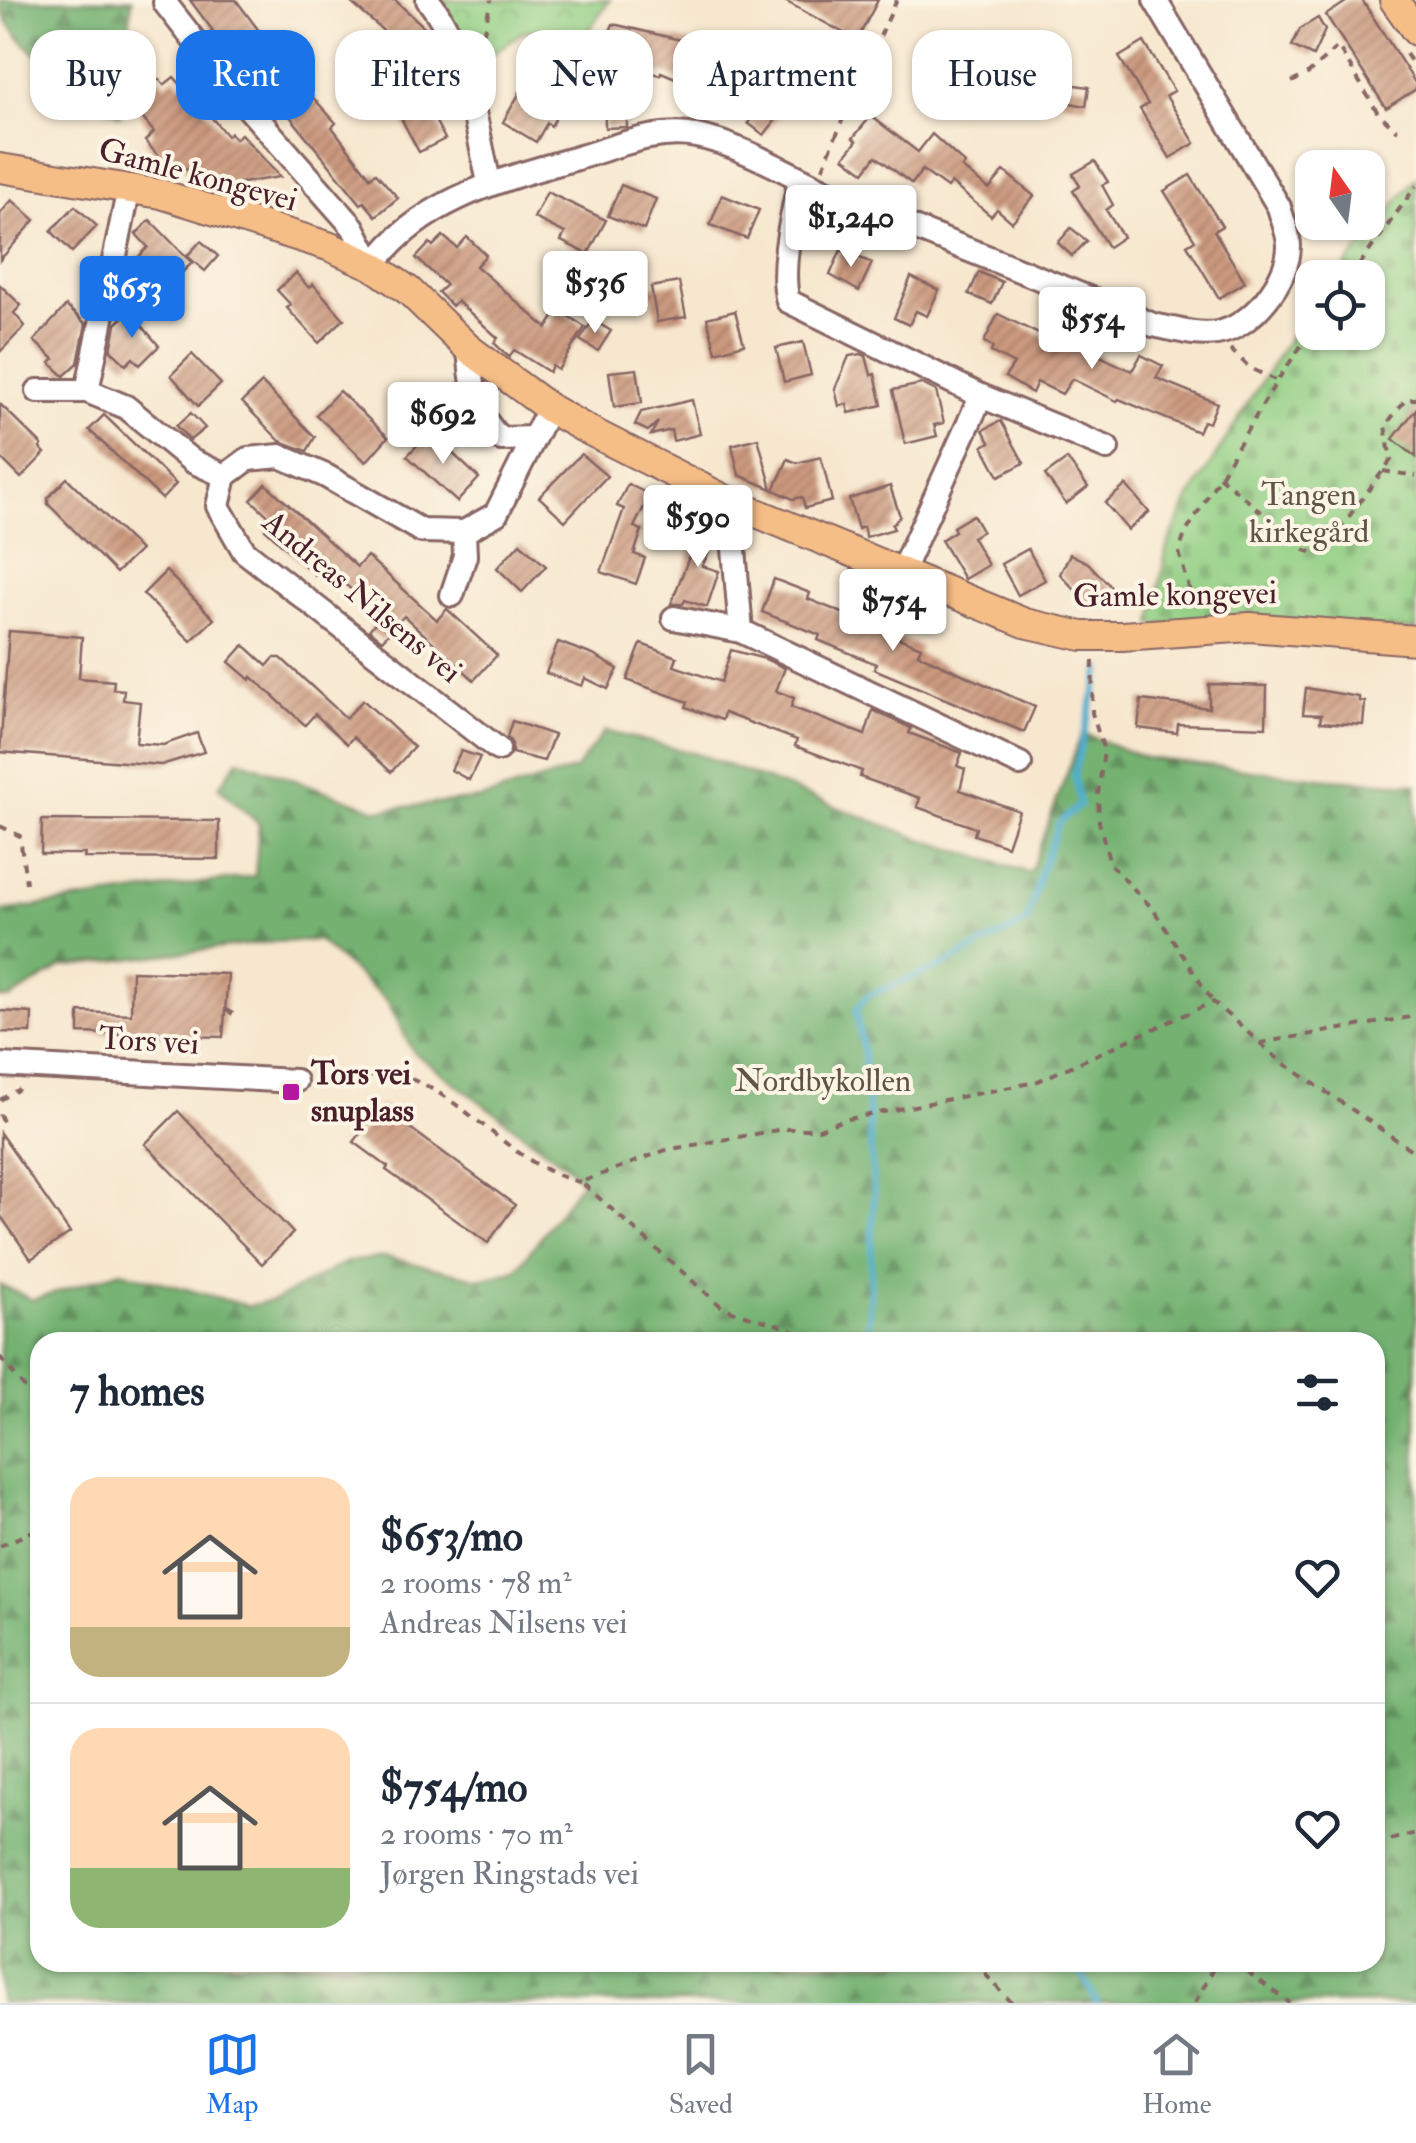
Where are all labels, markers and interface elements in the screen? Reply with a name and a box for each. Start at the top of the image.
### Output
chip: Buy [30,30,156,120]
chip: Rent [176,30,315,120]
chip: Filters [335,30,496,120]
chip: New [516,30,653,120]
chip: Apartment [673,30,892,120]
chip: House [912,30,1072,120]
street label: Gamle kongevei [94,129,302,221]
north arrow [1295,150,1385,240]
map controls [1295,150,1385,350]
pin: $1,240 [770,185,932,270]
text: $1,240 [807,197,895,237]
pin: $536 [536,251,654,336]
pin: $653 [73,256,191,341]
button: locate [1295,260,1385,350]
text: $536 [565,263,625,303]
text: $653 [102,268,162,308]
pin: $554 [1033,287,1151,372]
text: $554 [1061,299,1123,339]
pin: $692 [384,382,502,467]
text: $692 [410,394,476,434]
park label: Tangen kirkegård [1249,475,1369,552]
pin: $590 [639,485,757,570]
text: $590 [666,497,730,537]
street label: Andreas Nilsens vei [254,501,470,692]
pin: $754 [834,569,952,654]
street label: Gamle kongevei [1073,573,1277,617]
text: $754 [861,581,925,621]
street label: Tors vei [98,1018,200,1064]
place label: Tors vei snuplass [310,1054,414,1131]
park label: Nordbykollen [735,1061,911,1101]
marker: Tors vei snuplass [280,1081,302,1103]
icon: filters [1290,1365,1345,1420]
text: 7 homes [70,1366,205,1418]
text: $653/mo [380,1511,523,1563]
icon: home [150,1517,270,1637]
icon: heart [1290,1550,1345,1605]
text: 2 rooms · 78 m² [380,1563,571,1603]
text: Andreas Nilsens vei [380,1603,628,1643]
text: $754/mo [380,1762,528,1814]
icon: home [150,1768,270,1888]
icon: heart [1290,1801,1345,1856]
text: 2 rooms · 70 m² [380,1814,573,1854]
text: Jørgen Ringstads vei [380,1854,639,1894]
tab: Map [205,2027,260,2122]
tab: Saved [669,2027,733,2122]
tab: Home [1142,2027,1211,2122]

